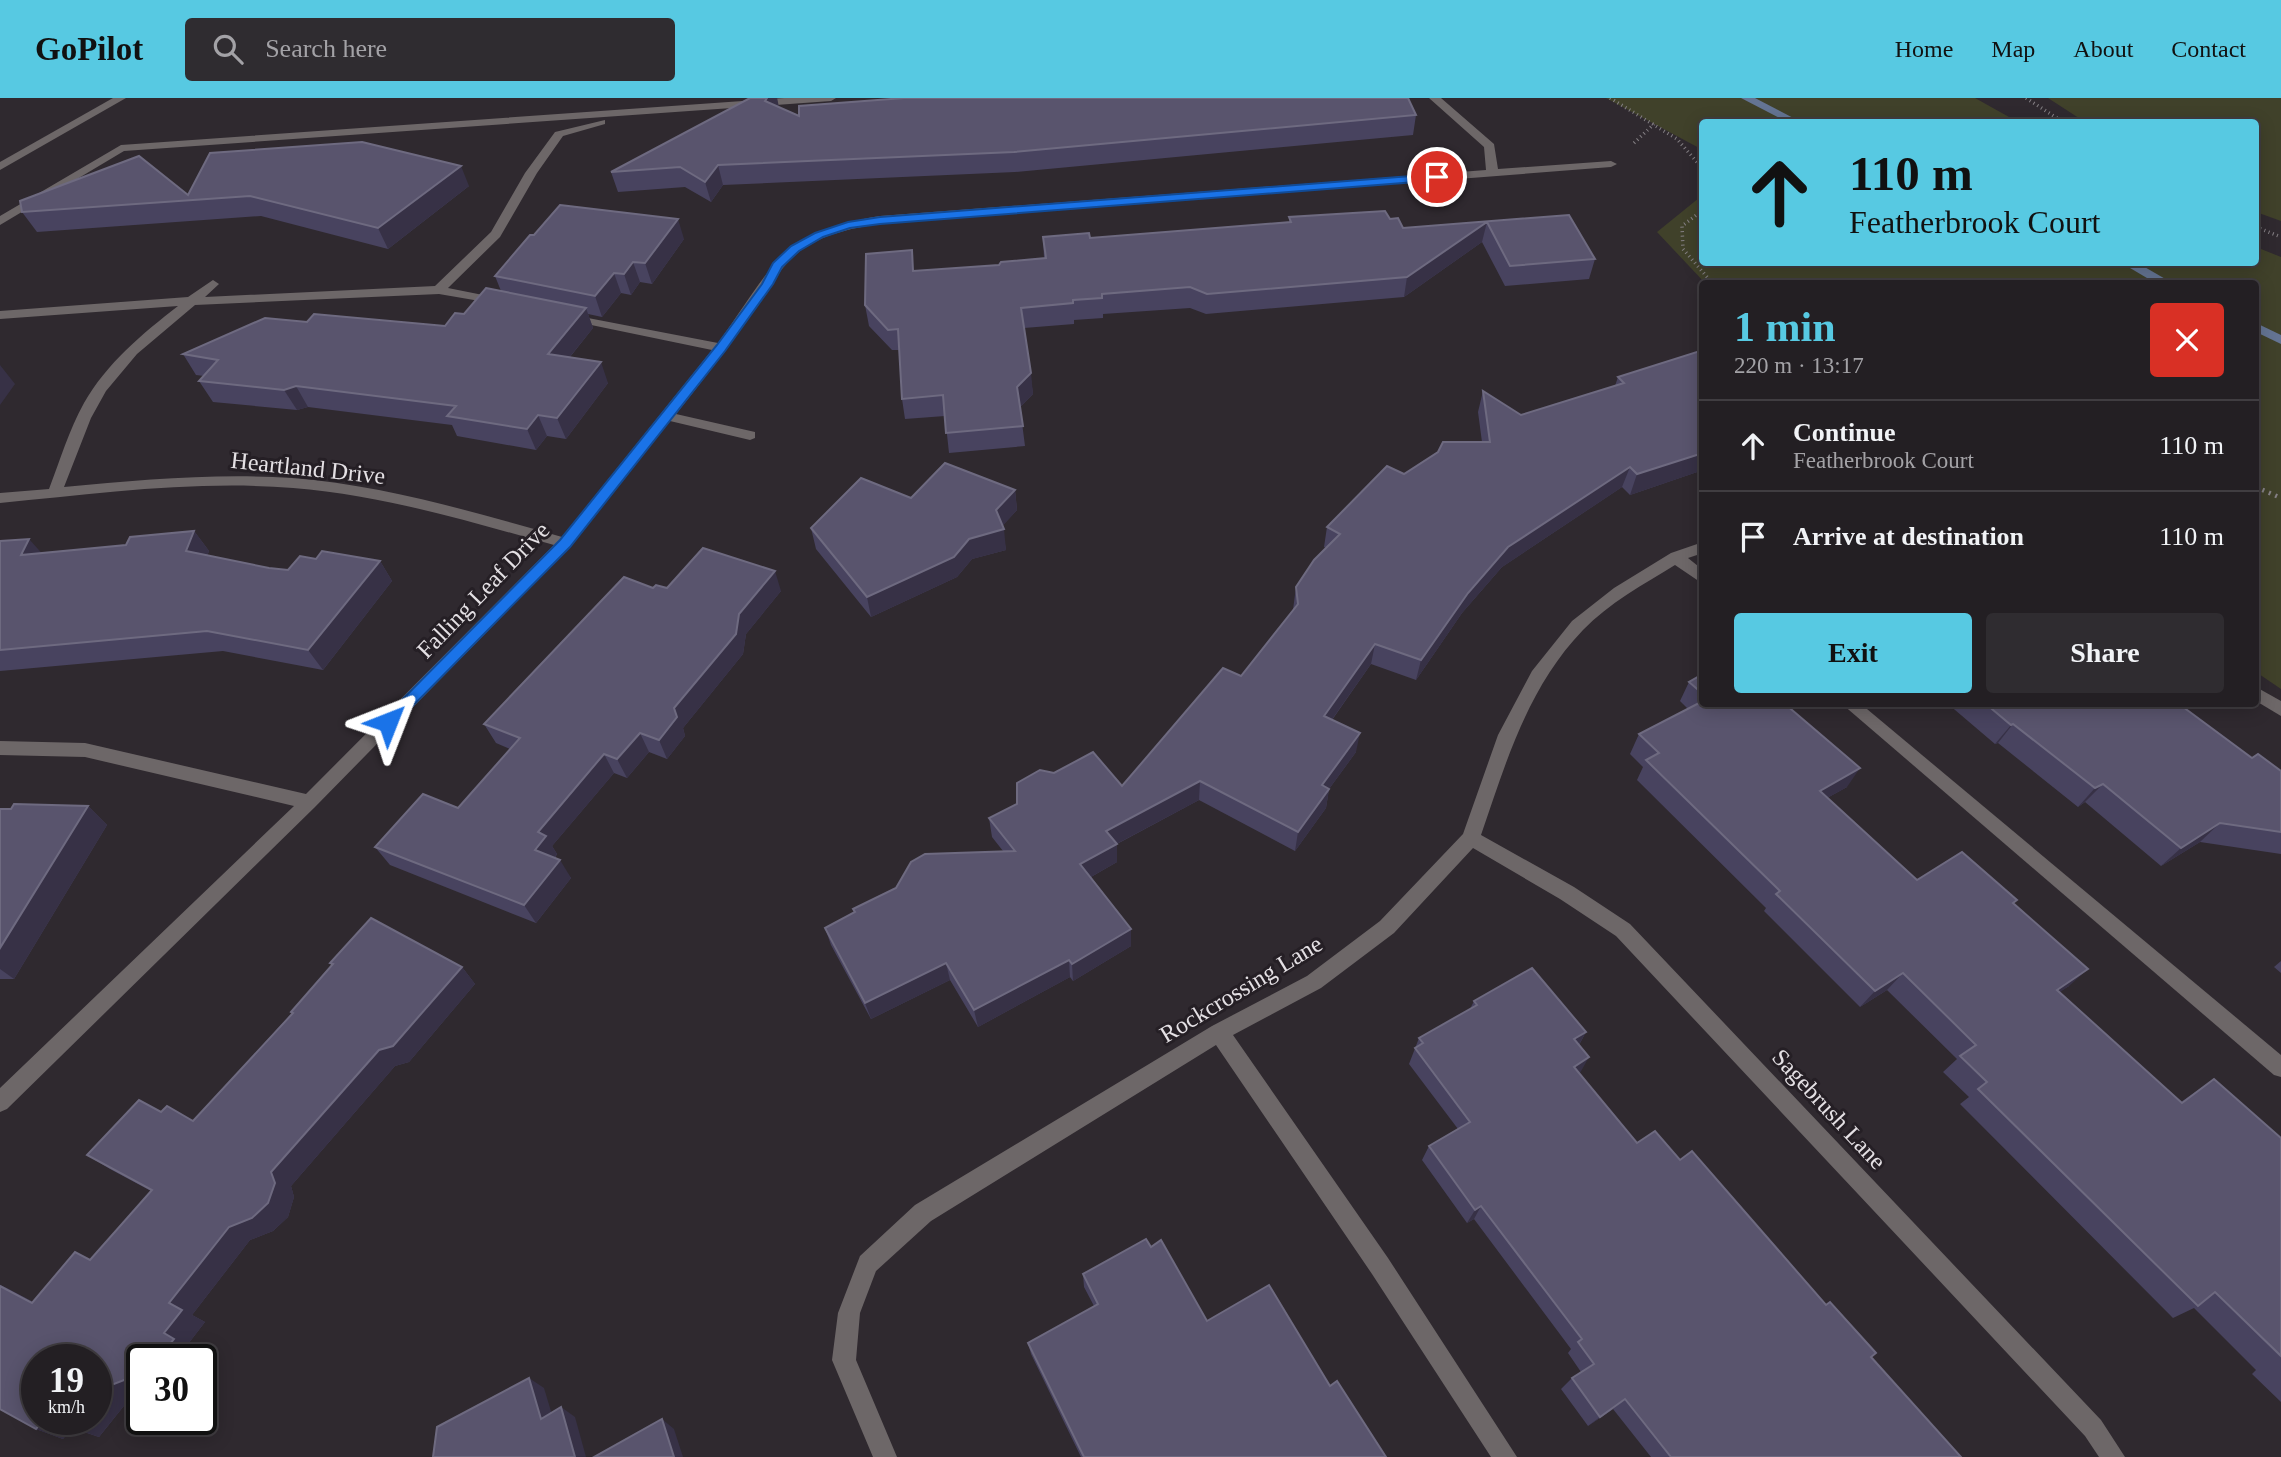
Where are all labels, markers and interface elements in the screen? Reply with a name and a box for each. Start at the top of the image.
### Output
search box [185,18,675,81]
icon: search [209,30,247,68]
text: GoPilot [35,31,143,67]
text: Search here [265,34,387,63]
text: Home [1895,36,1953,62]
text: Map [1991,36,2035,62]
text: About [2073,36,2133,62]
text: Contact [2171,36,2246,62]
text: 110 m [1849,146,1973,201]
pin [1407,147,1467,207]
icon: ahead [1734,147,1825,238]
icon: arrive [1418,158,1456,196]
text: Featherbrook Court [1849,204,2101,240]
button: close [2150,303,2224,377]
text: 1 min [1734,304,1836,350]
text: 220 m · 13:17 [1734,353,1864,378]
text: Continue [1793,418,1896,447]
icon: ahead [1734,427,1772,465]
text: 110 m [2159,431,2224,460]
street label: Heartland Drive [229,447,387,489]
text: Featherbrook Court [1793,448,1974,473]
street label: Falling Leaf Drive [412,517,554,663]
icon: arrive [1734,518,1772,556]
text: Arrive at destination [1793,522,2024,551]
text: 110 m [2159,522,2224,551]
button: Exit [1734,613,1972,693]
button: Share [1986,613,2224,693]
position arrow [351,685,425,759]
street label: Rockcrossing Lane [1155,930,1327,1048]
street label: Sagebrush Lane [1767,1044,1891,1174]
speed limit sign: 30 [126,1344,217,1435]
text: 19 [49,1361,84,1400]
text: km/h [48,1397,85,1417]

